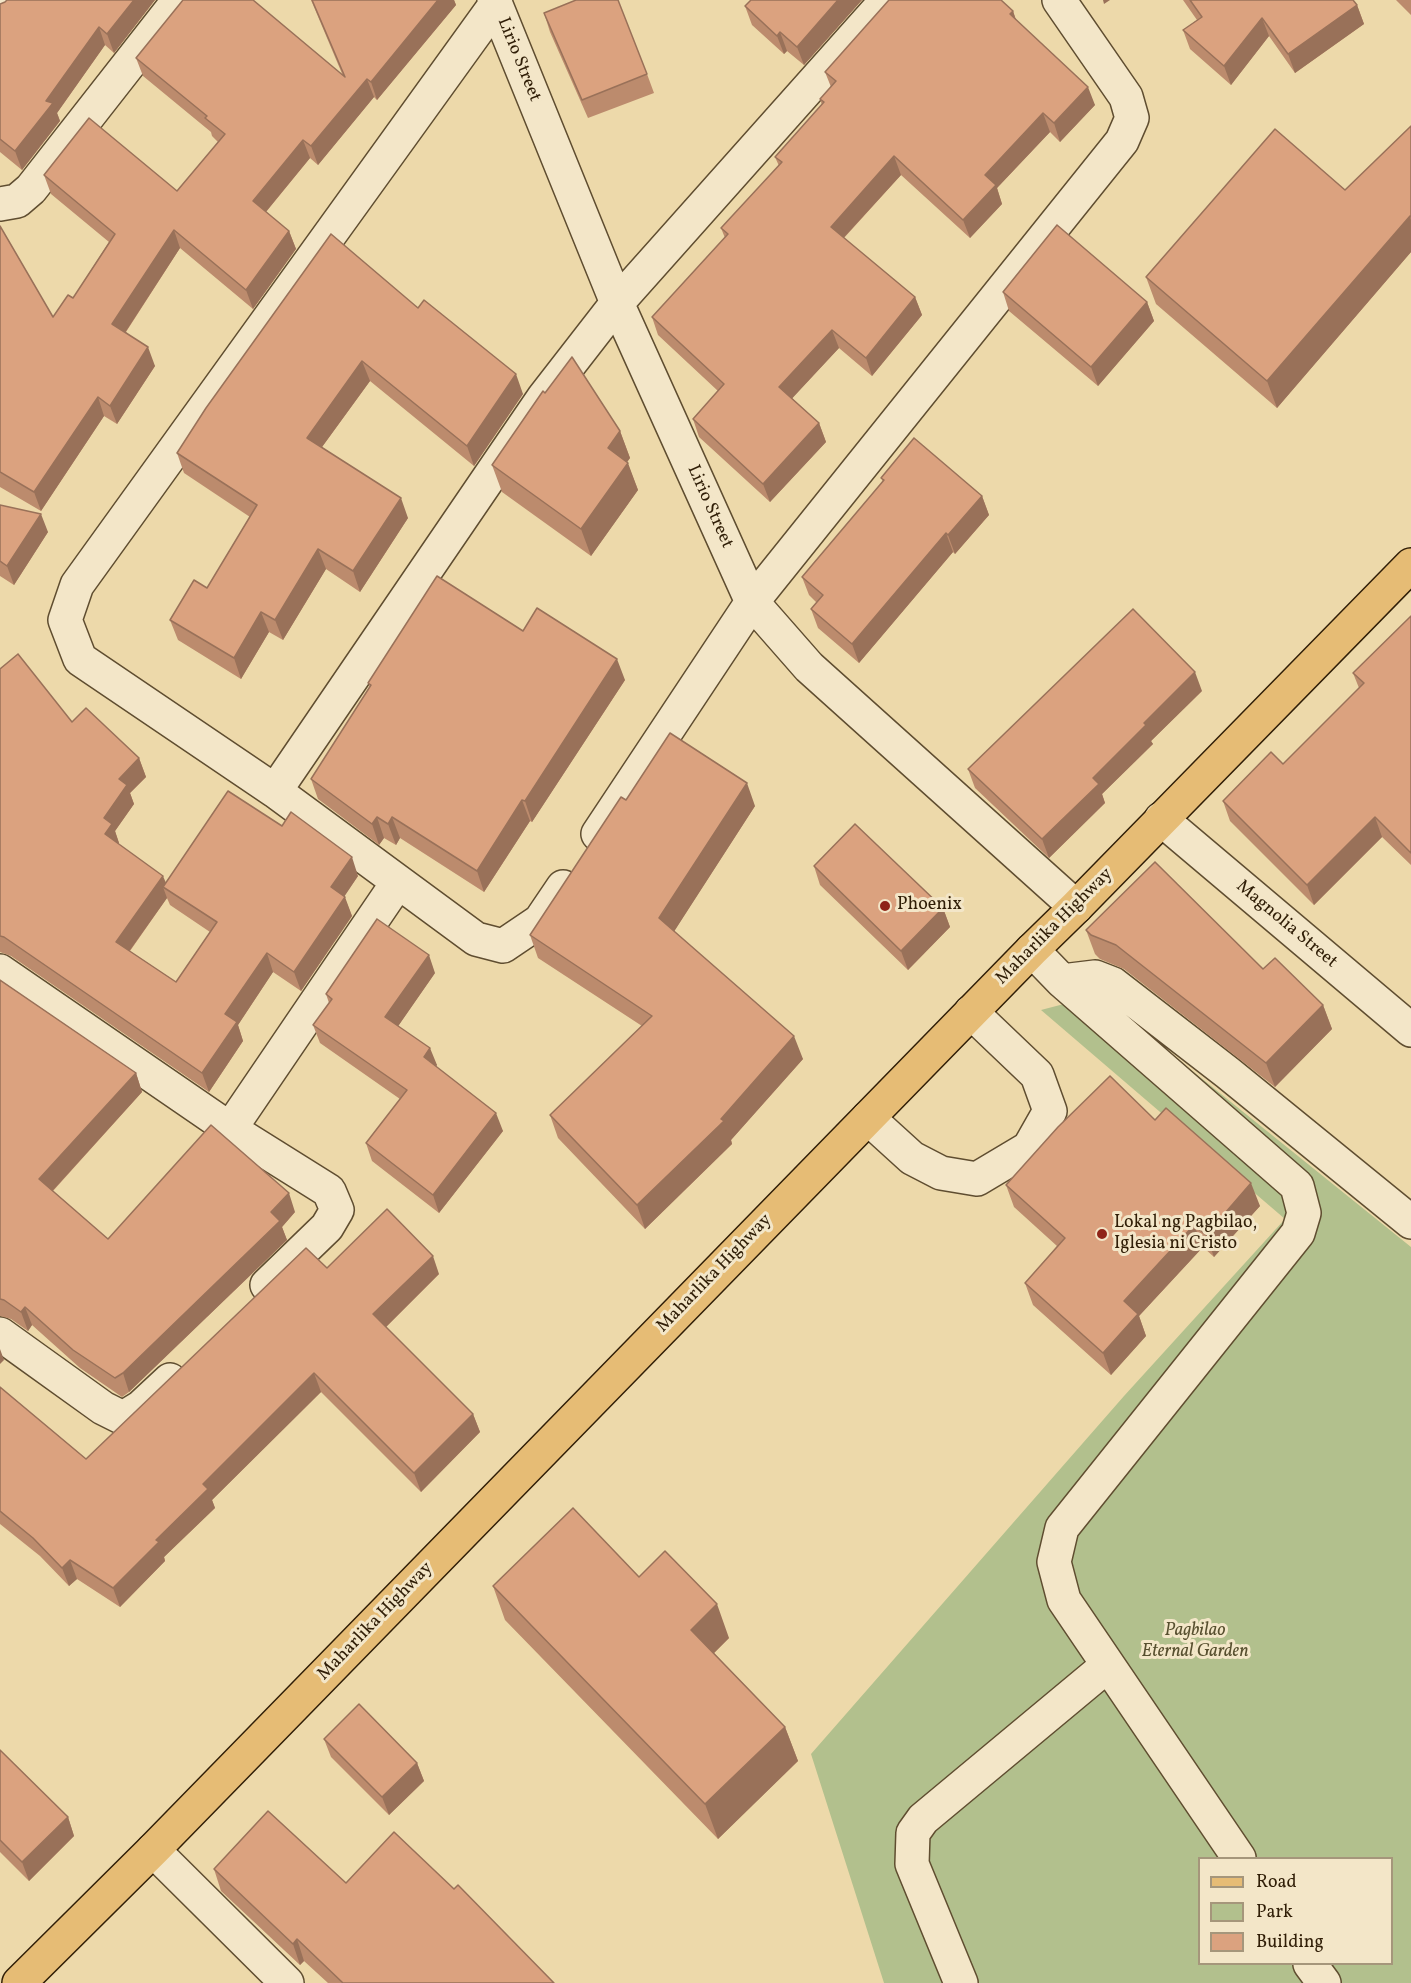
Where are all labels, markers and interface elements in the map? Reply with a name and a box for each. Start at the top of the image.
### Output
street label: Lirio Street [491,15,545,105]
street label: Lirio Street [681,462,737,552]
street label: Maharlika Highway [992,864,1118,990]
street label: Magnolia Street [1231,876,1341,974]
place label: Phoenix [897,895,962,917]
marker: Phoenix [878,899,892,913]
street label: Maharlika Highway [653,1210,777,1338]
place label: Lokal ng Pagbilao, Iglesia ni Cristo [1114,1213,1257,1256]
marker: Lokal ng Pagbilao, Iglesia ni Cristo [1095,1227,1109,1241]
street label: Maharlika Highway [314,1558,438,1686]
park label: Pagbilao Eternal Garden [1142,1621,1248,1664]
legend [1198,1857,1393,1965]
text: Road [1256,1870,1297,1895]
text: Park [1256,1900,1293,1925]
text: Building [1256,1930,1324,1955]

